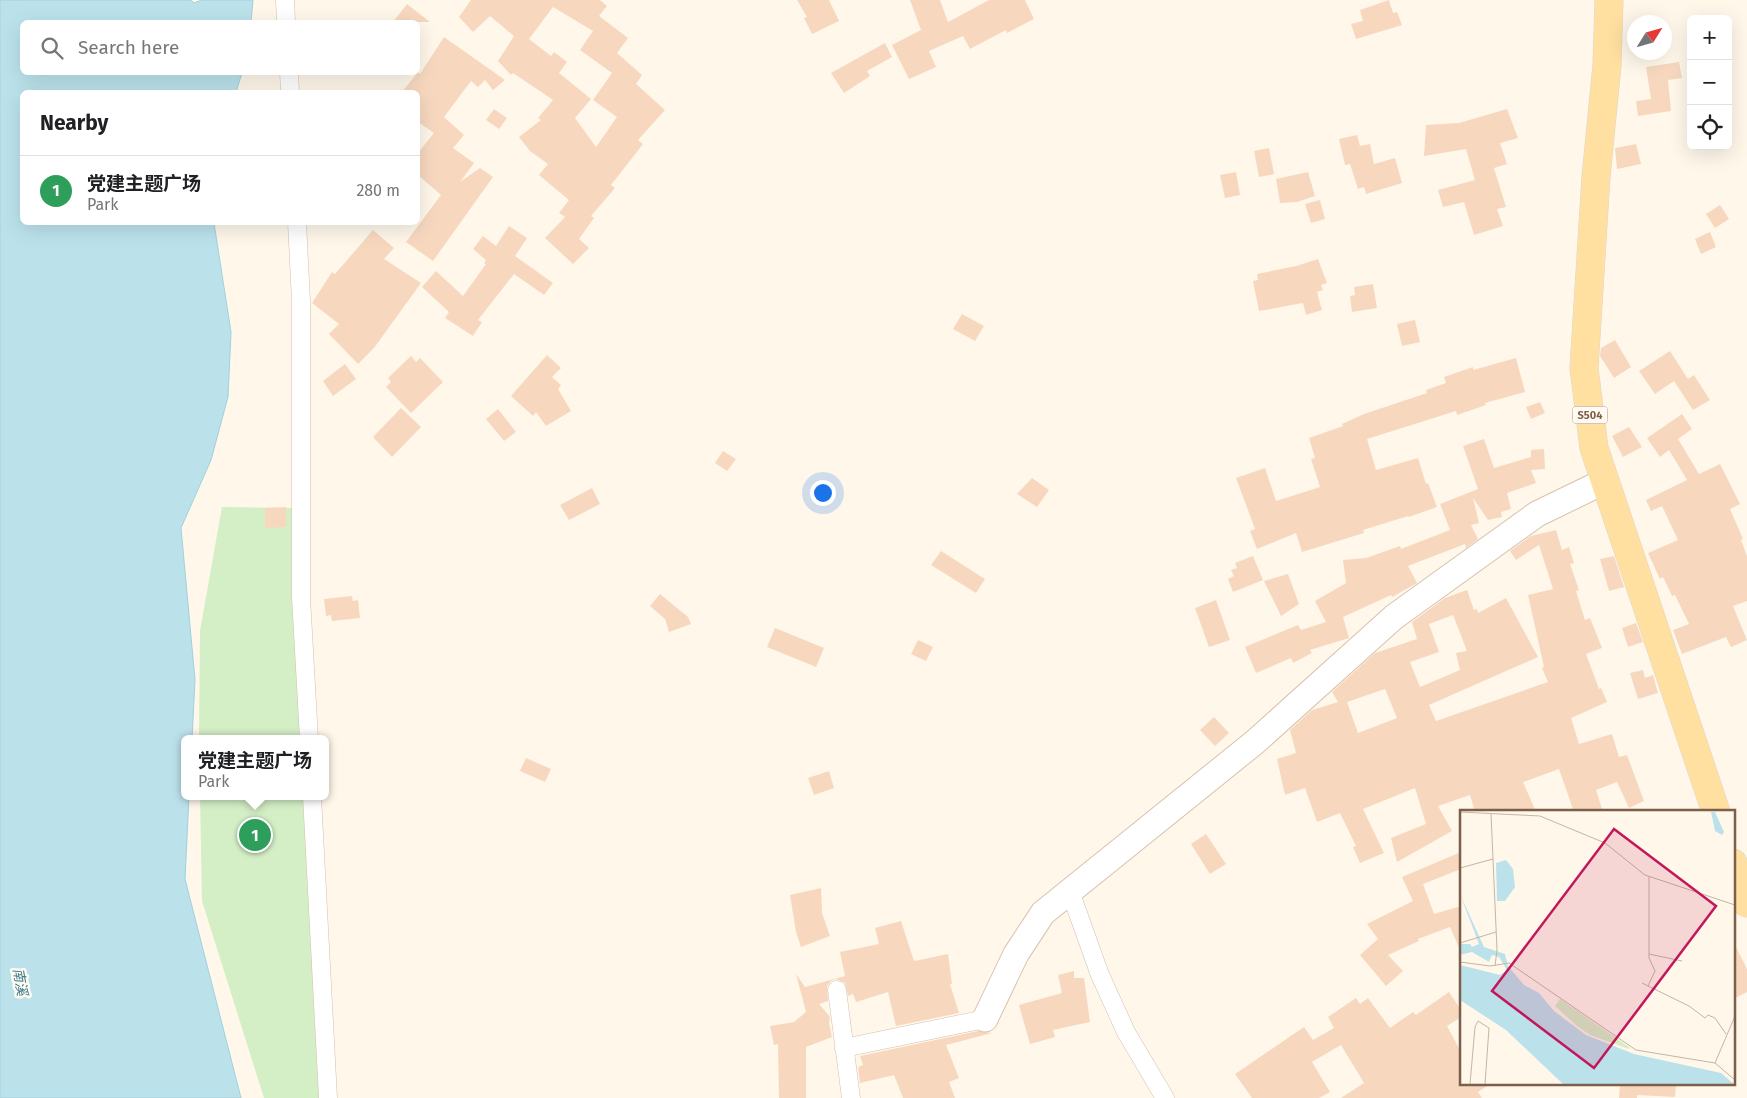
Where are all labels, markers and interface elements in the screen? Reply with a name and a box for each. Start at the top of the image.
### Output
north arrow [1627,15,1672,60]
map controls [1687,15,1732,150]
button: + [1687,15,1732,60]
search box [20,20,420,75]
icon: search [38,34,66,62]
text: Search here [78,36,179,59]
button: − [1687,60,1732,105]
button: locate [1687,105,1732,150]
text: Nearby [40,110,108,136]
text: 党建主题广场 [87,172,201,195]
text: 1 [52,181,60,200]
text: 280 m [356,181,400,200]
text: Park [87,195,119,214]
road number: S504 [1572,406,1608,424]
your location [810,480,836,506]
popup [181,735,329,800]
text: 党建主题广场 [198,749,312,772]
text: Park [198,772,229,791]
inset map [1460,810,1734,1086]
pin: 1 [239,816,271,854]
water label: 南溪 [9,967,31,999]

